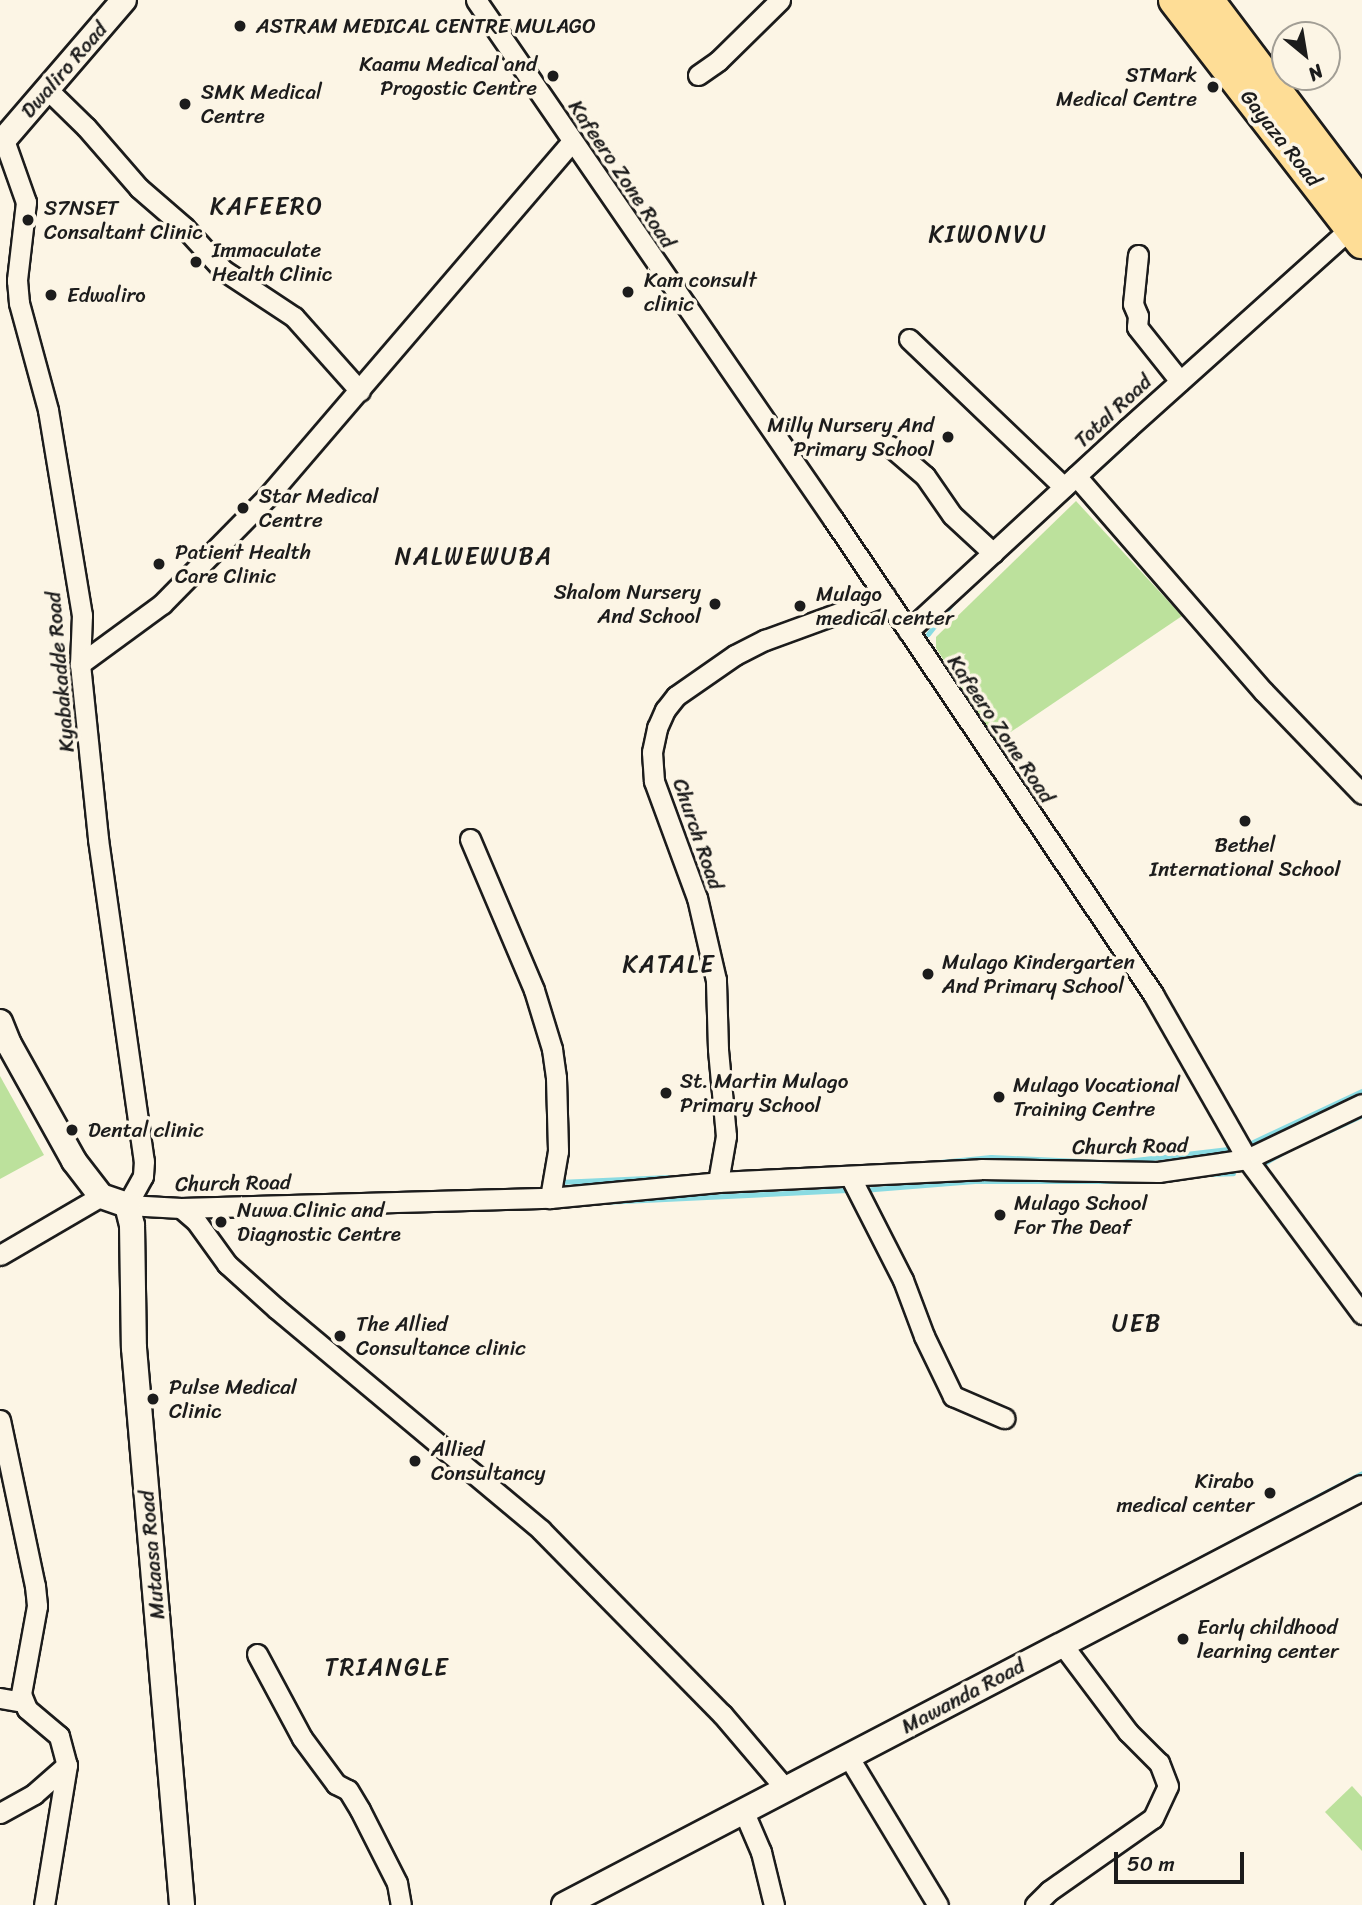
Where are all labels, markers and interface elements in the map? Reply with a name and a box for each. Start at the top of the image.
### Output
place label: ASTRAM MEDICAL CENTRE MULAGO [256,13,593,39]
marker: ASTRAM MEDICAL CENTRE MULAGO [230,16,250,36]
street label: Dwaliro Road [15,17,113,123]
north arrow [1271,21,1341,91]
place label: Kaamu Medical and Progostic Centre [360,51,537,101]
text: N [1302,55,1330,90]
place label: STMark Medical Centre [1056,62,1197,112]
marker: Kaamu Medical and Progostic Centre [543,66,563,86]
marker: STMark Medical Centre [1203,77,1223,97]
place label: SMK Medical Centre [201,79,322,129]
street label: Gayaza Road [1235,85,1327,191]
marker: SMK Medical Centre [175,94,195,114]
street label: Kafeero Zone Road [563,95,681,253]
district label: KAFEERO [211,193,323,221]
place label: S7NSET Consaltant Clinic [44,195,203,245]
marker: S7NSET Consaltant Clinic [18,210,38,230]
district label: KIWONVU [929,221,1047,249]
place label: Immaculate Health Clinic [212,237,332,287]
marker: Immaculate Health Clinic [186,252,206,272]
place label: Kam consult clinic [644,267,756,317]
place label: Edwaliro [67,282,146,308]
marker: Kam consult clinic [618,282,638,302]
marker: Edwaliro [41,285,61,305]
street label: Total Road [1069,369,1157,453]
place label: Milly Nursery And Primary School [767,412,934,462]
marker: Milly Nursery And Primary School [940,429,956,445]
place label: Star Medical Centre [259,483,378,533]
marker: Star Medical Centre [233,498,253,518]
place label: Patient Health Care Clinic [175,539,311,589]
district label: NALWEWUBA [396,543,552,571]
marker: Patient Health Care Clinic [149,554,169,574]
place label: Shalom Nursery And School [554,579,701,629]
place label: Mulago medical center [816,581,953,631]
street label: Kyabakadde Road [40,591,80,753]
marker: Shalom Nursery And School [707,596,723,612]
marker: Mulago medical center [790,596,810,616]
street label: Kafeero Zone Road [942,650,1060,808]
street label: Church Road [667,775,729,893]
marker: Bethel International School [1237,813,1253,829]
place label: Bethel International School [1149,832,1341,882]
place label: Mulago Kindergarten And Primary School [942,949,1134,999]
district label: KATALE [624,951,714,979]
marker: Mulago Kindergarten And Primary School [920,966,936,982]
place label: St. Martin Mulago Primary School [680,1068,848,1118]
place label: Mulago Vocational Training Centre [1013,1072,1180,1122]
marker: St. Martin Mulago Primary School [658,1085,674,1101]
marker: Mulago Vocational Training Centre [991,1089,1007,1105]
place label: Dental clinic [88,1117,204,1143]
marker: Dental clinic [62,1120,82,1140]
street label: Church Road [1072,1132,1188,1160]
street label: Church Road [175,1169,291,1197]
place label: Mulago School For The Deaf [1014,1190,1147,1240]
place label: Nuwa Clinic and Diagnostic Centre [237,1197,402,1247]
marker: Mulago School For The Deaf [992,1207,1008,1223]
marker: Nuwa Clinic and Diagnostic Centre [211,1212,231,1232]
district label: UEB [1112,1310,1162,1338]
place label: The Allied Consultance clinic [356,1311,526,1361]
marker: The Allied Consultance clinic [330,1326,350,1346]
place label: Pulse Medical Clinic [169,1374,297,1424]
marker: Pulse Medical Clinic [143,1389,163,1409]
place label: Allied Consultancy [431,1436,545,1486]
marker: Allied Consultancy [405,1451,425,1471]
place label: Kirabo medical center [1117,1468,1254,1518]
marker: Kirabo medical center [1260,1483,1280,1503]
street label: Mutaasa Road [134,1489,170,1621]
place label: Early childhood learning center [1197,1614,1338,1664]
marker: Early childhood learning center [1175,1631,1191,1647]
street label: Mawanda Road [897,1653,1029,1739]
district label: TRIANGLE [325,1654,449,1682]
scale bar [1117,1839,1246,1883]
text: 50 m [1127,1845,1175,1883]

